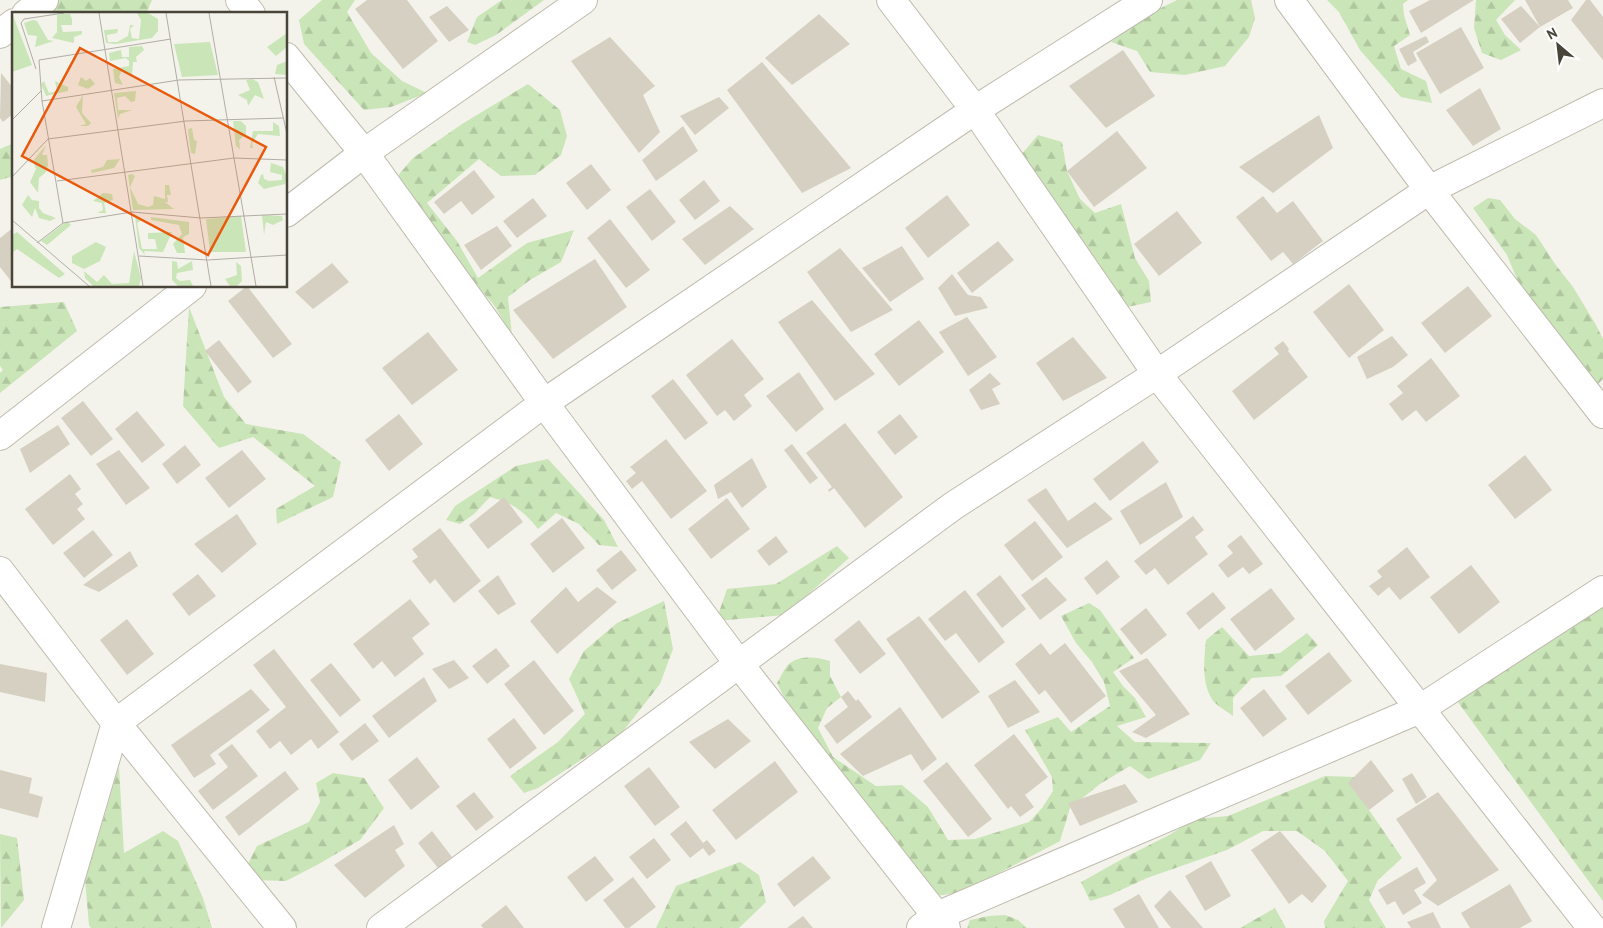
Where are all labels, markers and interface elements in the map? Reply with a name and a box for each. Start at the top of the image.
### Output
inset map [12,12,288,288]
north arrow [1533,20,1583,70]
text: N [1544,23,1560,44]

